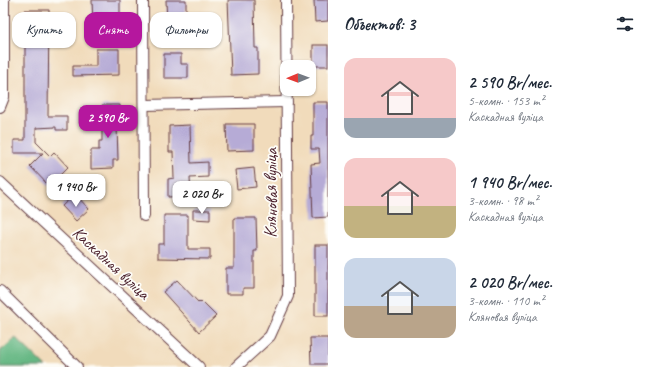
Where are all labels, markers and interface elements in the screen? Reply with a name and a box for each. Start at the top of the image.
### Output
chip: Купить [12,12,76,48]
chip: Снять [84,12,142,48]
chip: Фильтры [150,12,222,48]
icon: filters [614,13,636,35]
text: Объектов: 3 [344,14,415,35]
north arrow [280,60,316,96]
map controls [280,60,316,96]
text: 2 590 Br/мес. [468,72,552,93]
icon: home [376,74,424,122]
text: 5-комн. · 153 m² [468,93,544,109]
pin: 2 590 Br [67,105,149,139]
text: Каскадная вуліца [468,109,543,125]
text: 2 590 Br [88,110,128,126]
street label: Кляновая вуліца [261,147,282,238]
text: 1 940 Br/мес. [468,172,552,193]
pin: 1 940 Br [35,174,117,208]
icon: home [376,174,424,222]
text: 1 940 Br [55,179,97,195]
pin: 2 020 Br [161,181,243,215]
text: 2 020 Br [181,186,223,202]
text: 3-комн. · 98 m² [468,193,538,209]
text: Каскадная вуліца [468,209,543,225]
street label: Каскадная вуліца [68,222,155,305]
text: 2 020 Br/мес. [468,272,552,293]
icon: home [376,274,424,322]
text: 3-комн. · 110 m² [468,293,544,309]
text: Кляновая вуліца [468,309,537,325]

